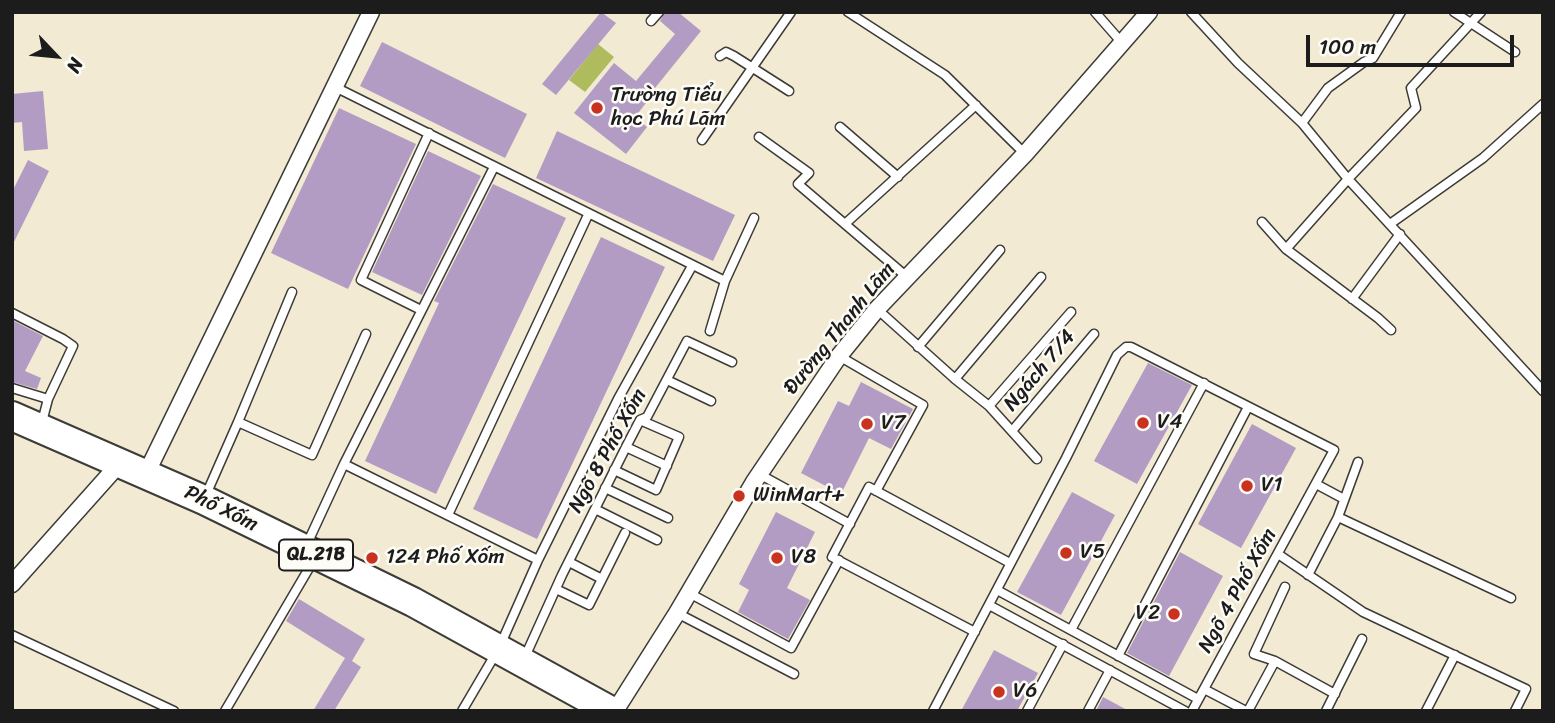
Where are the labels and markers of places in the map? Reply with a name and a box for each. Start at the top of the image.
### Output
place label: Trường Tiểu học Phú Lãm [611,83,725,133]
marker: Trường Tiểu học Phú Lãm [589,100,605,116]
place label: V4 [1157,410,1183,436]
place label: V7 [881,411,905,437]
marker: V4 [1135,415,1151,431]
marker: V7 [859,416,875,432]
place label: V1 [1261,473,1282,499]
marker: V1 [1239,478,1255,494]
place label: WinMart+ [753,483,845,509]
marker: WinMart+ [731,488,747,504]
place label: V5 [1080,540,1105,566]
place label: 124 Phố Xốm [386,545,504,571]
place label: V8 [791,545,816,571]
marker: V5 [1058,545,1074,561]
marker: 124 Phố Xốm [364,550,380,566]
marker: V8 [769,550,785,566]
place label: V2 [1135,601,1160,627]
marker: V2 [1166,606,1182,622]
place label: V6 [1013,679,1037,705]
marker: V6 [991,684,1007,700]

